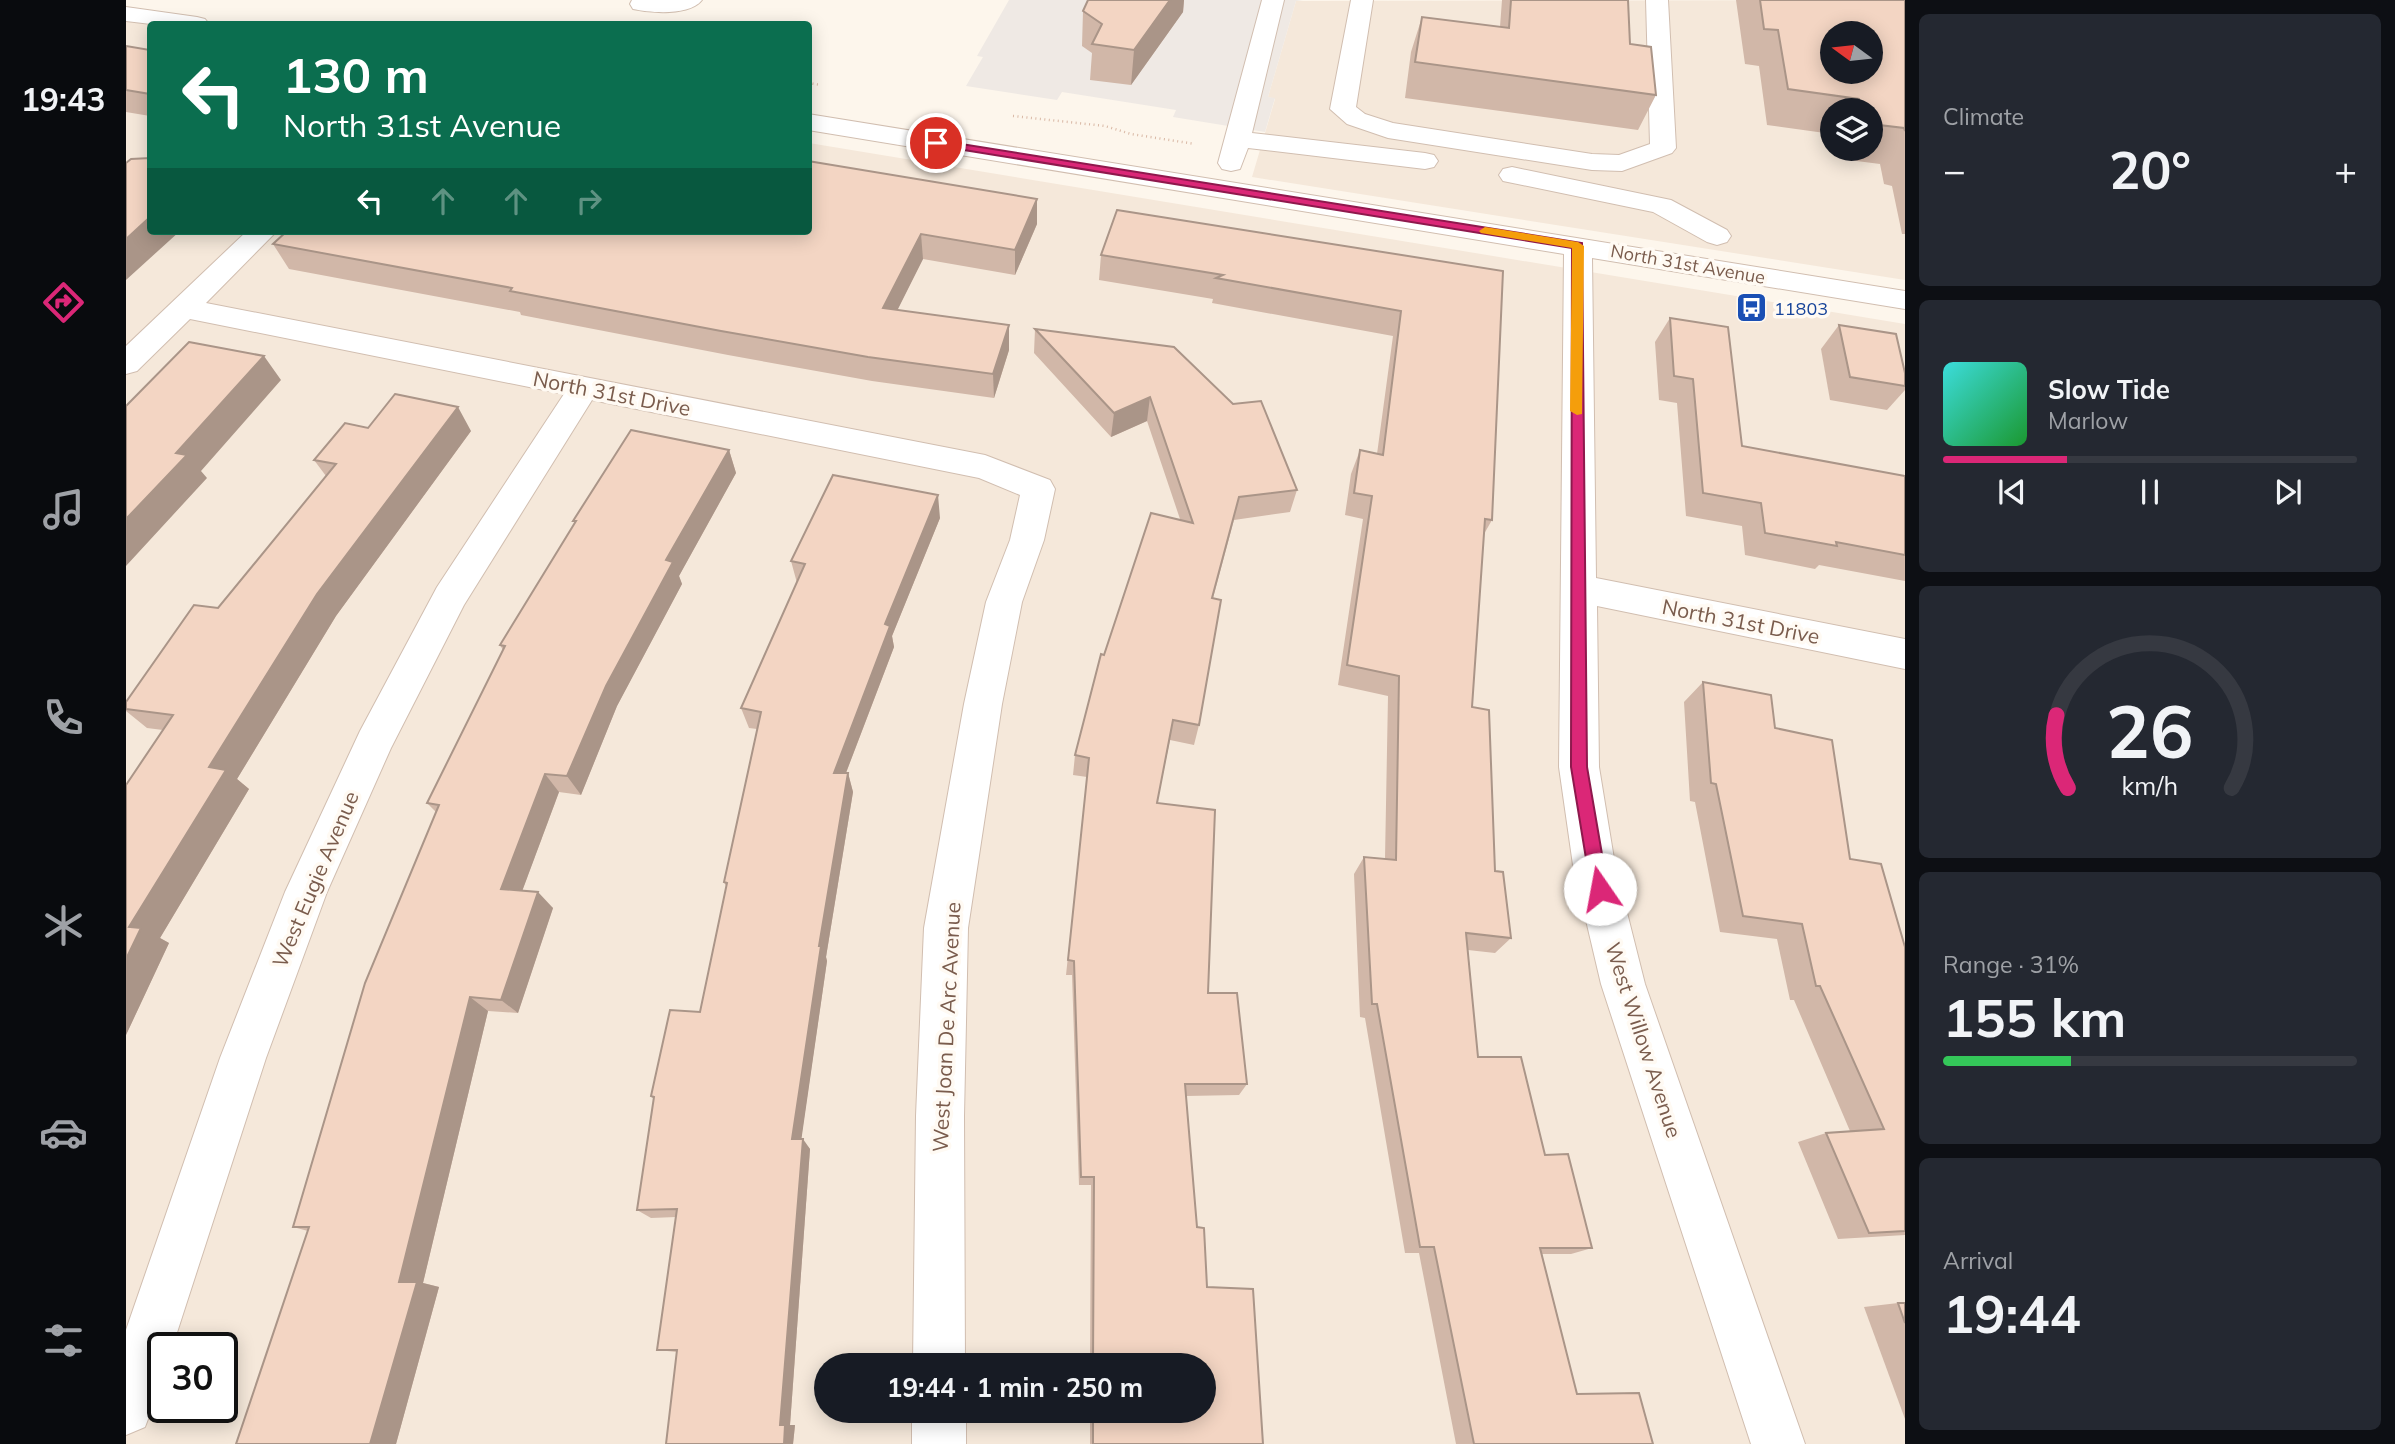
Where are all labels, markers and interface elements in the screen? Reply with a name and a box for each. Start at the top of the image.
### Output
north arrow [1820,21,1883,84]
map controls [1820,21,1883,161]
text: 130 m [283,44,429,105]
icon: left [168,49,259,140]
text: 19:43 [21,79,105,119]
button: layers [1820,98,1883,161]
text: Climate [1943,102,2024,131]
text: North 31st Avenue [283,105,561,145]
pin [906,113,966,173]
icon: arrive [917,124,955,162]
text: 20° [2109,137,2191,202]
text: − [1943,146,1966,194]
text: + [2334,146,2357,194]
icon: left [351,182,389,220]
icon: ahead [424,182,462,220]
icon: ahead [497,182,535,220]
icon: right [570,182,608,220]
street label: North 31st Avenue [1609,239,1767,289]
icon: directions [39,278,88,327]
bus stop icon: 11803 [1734,291,1768,325]
place label: 11803 [1774,297,1828,320]
street label: North 31st Drive [531,365,693,421]
text: Slow Tide [2048,373,2170,406]
text: Marlow [2048,406,2128,435]
icon: previous [1993,473,2031,511]
icon: pause [2131,473,2169,511]
icon: next [2269,473,2307,511]
icon: music [39,485,88,534]
street label: North 31st Drive [1660,593,1822,649]
text: 26 [2106,685,2194,776]
icon: phone [39,693,88,742]
text: km/h [2122,770,2178,801]
street label: West Eugie Avenue [266,787,364,971]
position arrow [1563,852,1637,926]
icon: climate [39,901,88,950]
street label: West Joan De Arc Avenue [926,901,966,1153]
street label: West Willow Avenue [1600,939,1688,1141]
text: Range · 31% [1943,950,2079,979]
text: 155 km [1943,985,2126,1050]
icon: car [39,1108,88,1157]
text: Arrival [1943,1246,2013,1275]
text: 19:44 [1943,1281,2081,1346]
icon: filters [39,1316,88,1365]
speed limit sign: 30 [147,1332,238,1423]
text: 19:44 · 1 min · 250 m [887,1371,1143,1404]

